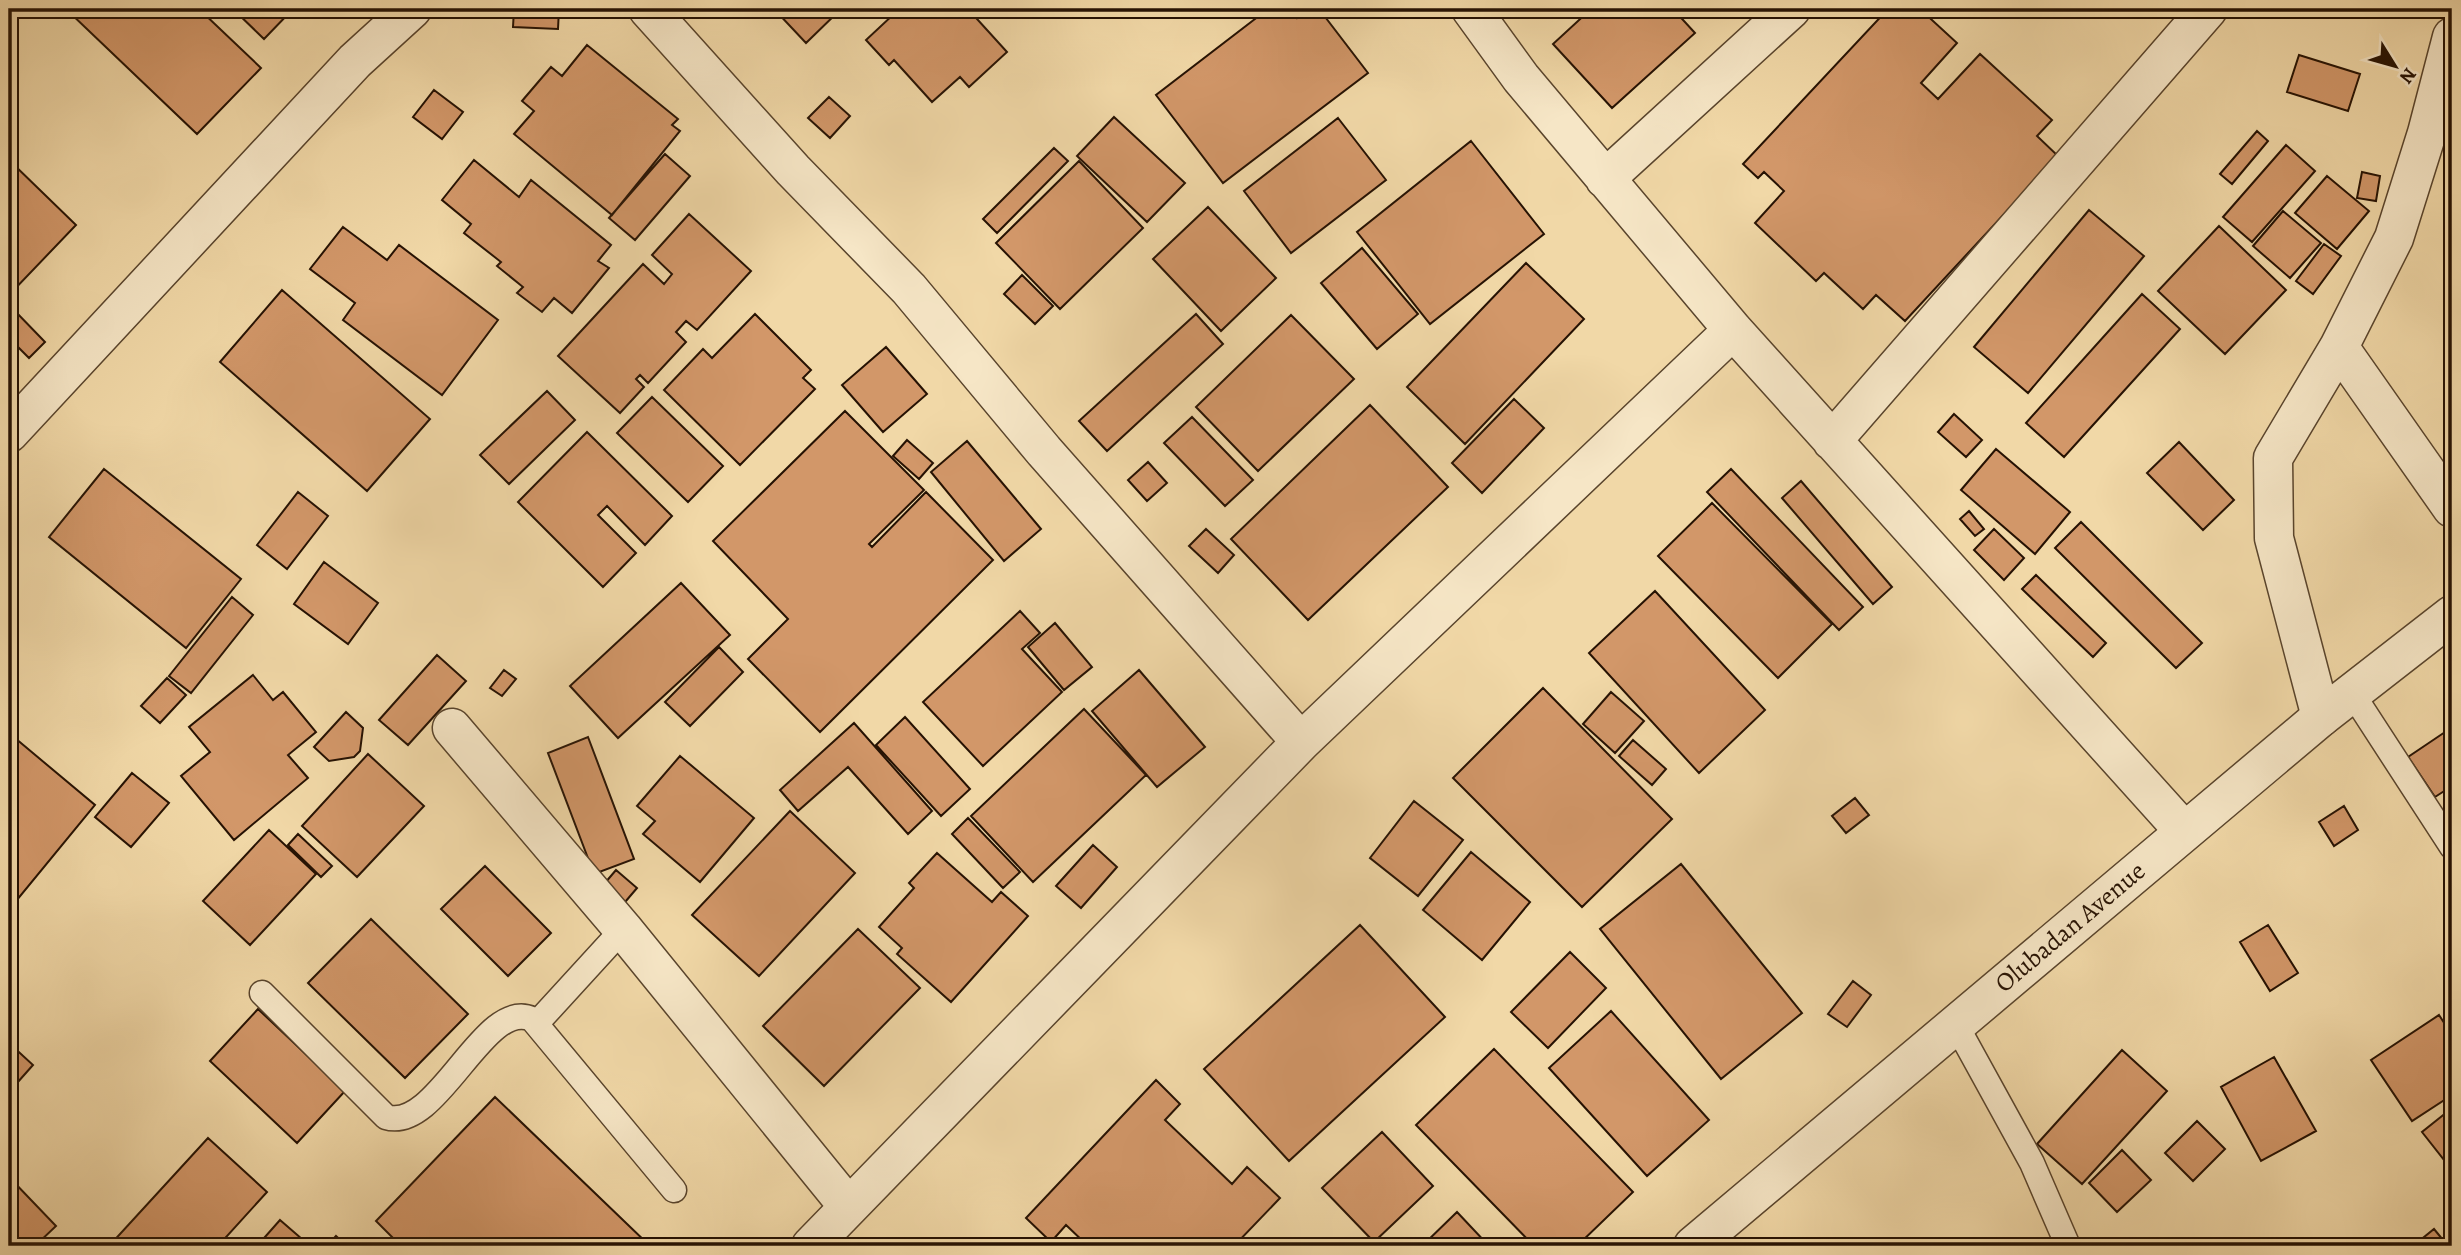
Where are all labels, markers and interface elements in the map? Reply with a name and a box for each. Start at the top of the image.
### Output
north arrow [2360,32,2430,102]
text: N [2393,62,2422,89]
street label: Olubadan Avenue [1987,854,2153,1000]

